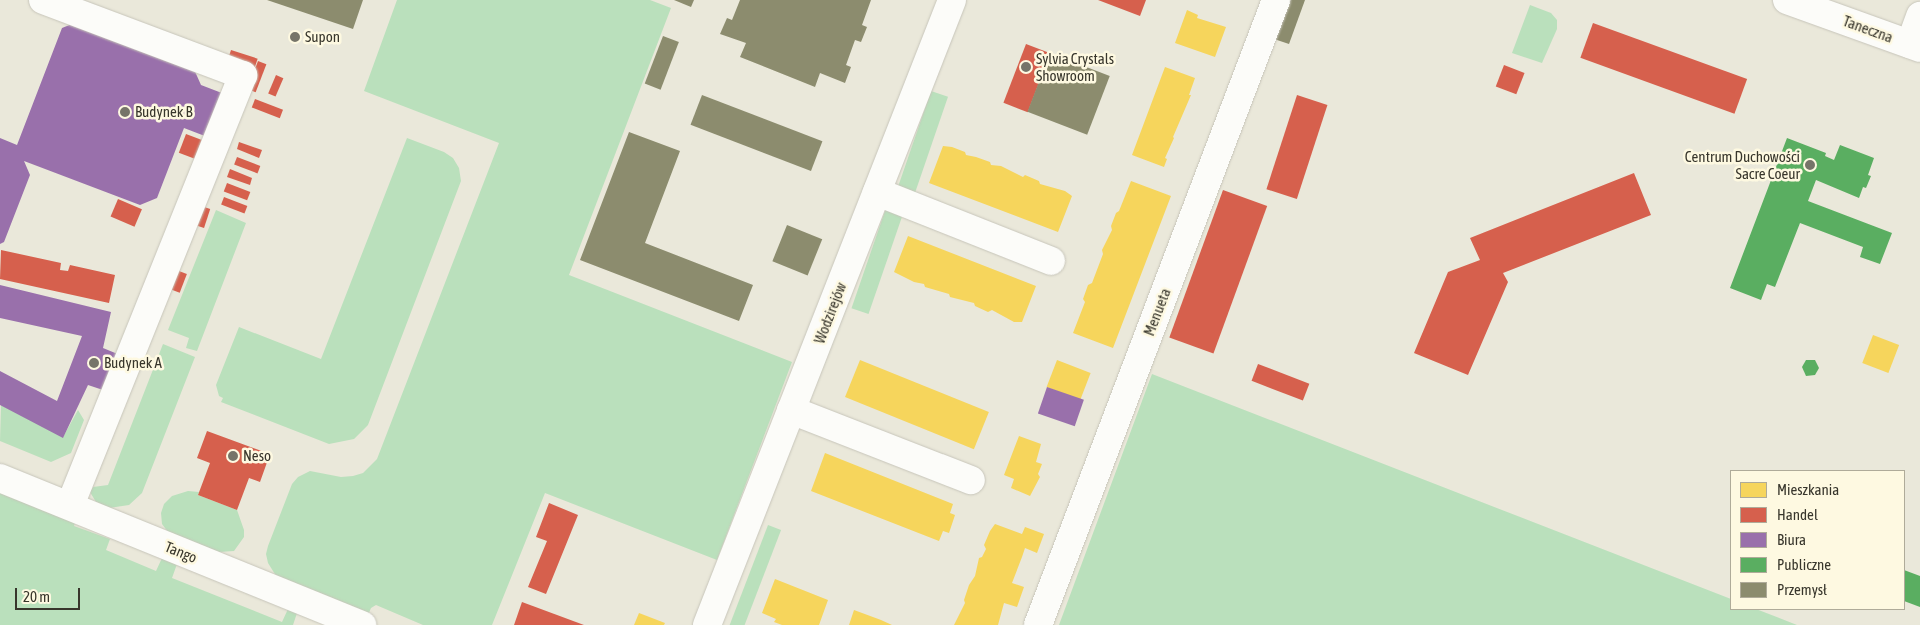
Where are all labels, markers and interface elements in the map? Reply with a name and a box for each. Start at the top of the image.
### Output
street label: Taneczna [1841,12,1895,46]
place label: Supon [305,28,340,46]
marker: Supon [289,31,301,43]
place label: Sylvia Crystals Showroom [1036,49,1114,84]
marker: Sylvia Crystals Showroom [1020,61,1032,73]
place label: Budynek B [135,103,192,121]
marker: Budynek B [119,106,131,118]
place label: Centrum Duchowości Sacre Coeur [1685,147,1800,182]
marker: Centrum Duchowości Sacre Coeur [1804,159,1816,171]
street label: Wodzirejów [810,280,850,346]
street label: Menueta [1140,286,1174,338]
place label: Budynek A [104,354,162,372]
marker: Budynek A [88,357,100,369]
place label: Neso [243,447,271,465]
marker: Neso [227,450,239,462]
legend [1730,470,1905,610]
text: Mieszkania [1777,481,1839,498]
text: Handel [1777,506,1818,523]
text: Biura [1777,531,1806,548]
street label: Tango [162,537,200,567]
text: Publiczne [1777,556,1831,573]
scale bar [18,578,82,610]
text: Przemysł [1777,581,1827,598]
text: 20 m [23,588,50,605]

